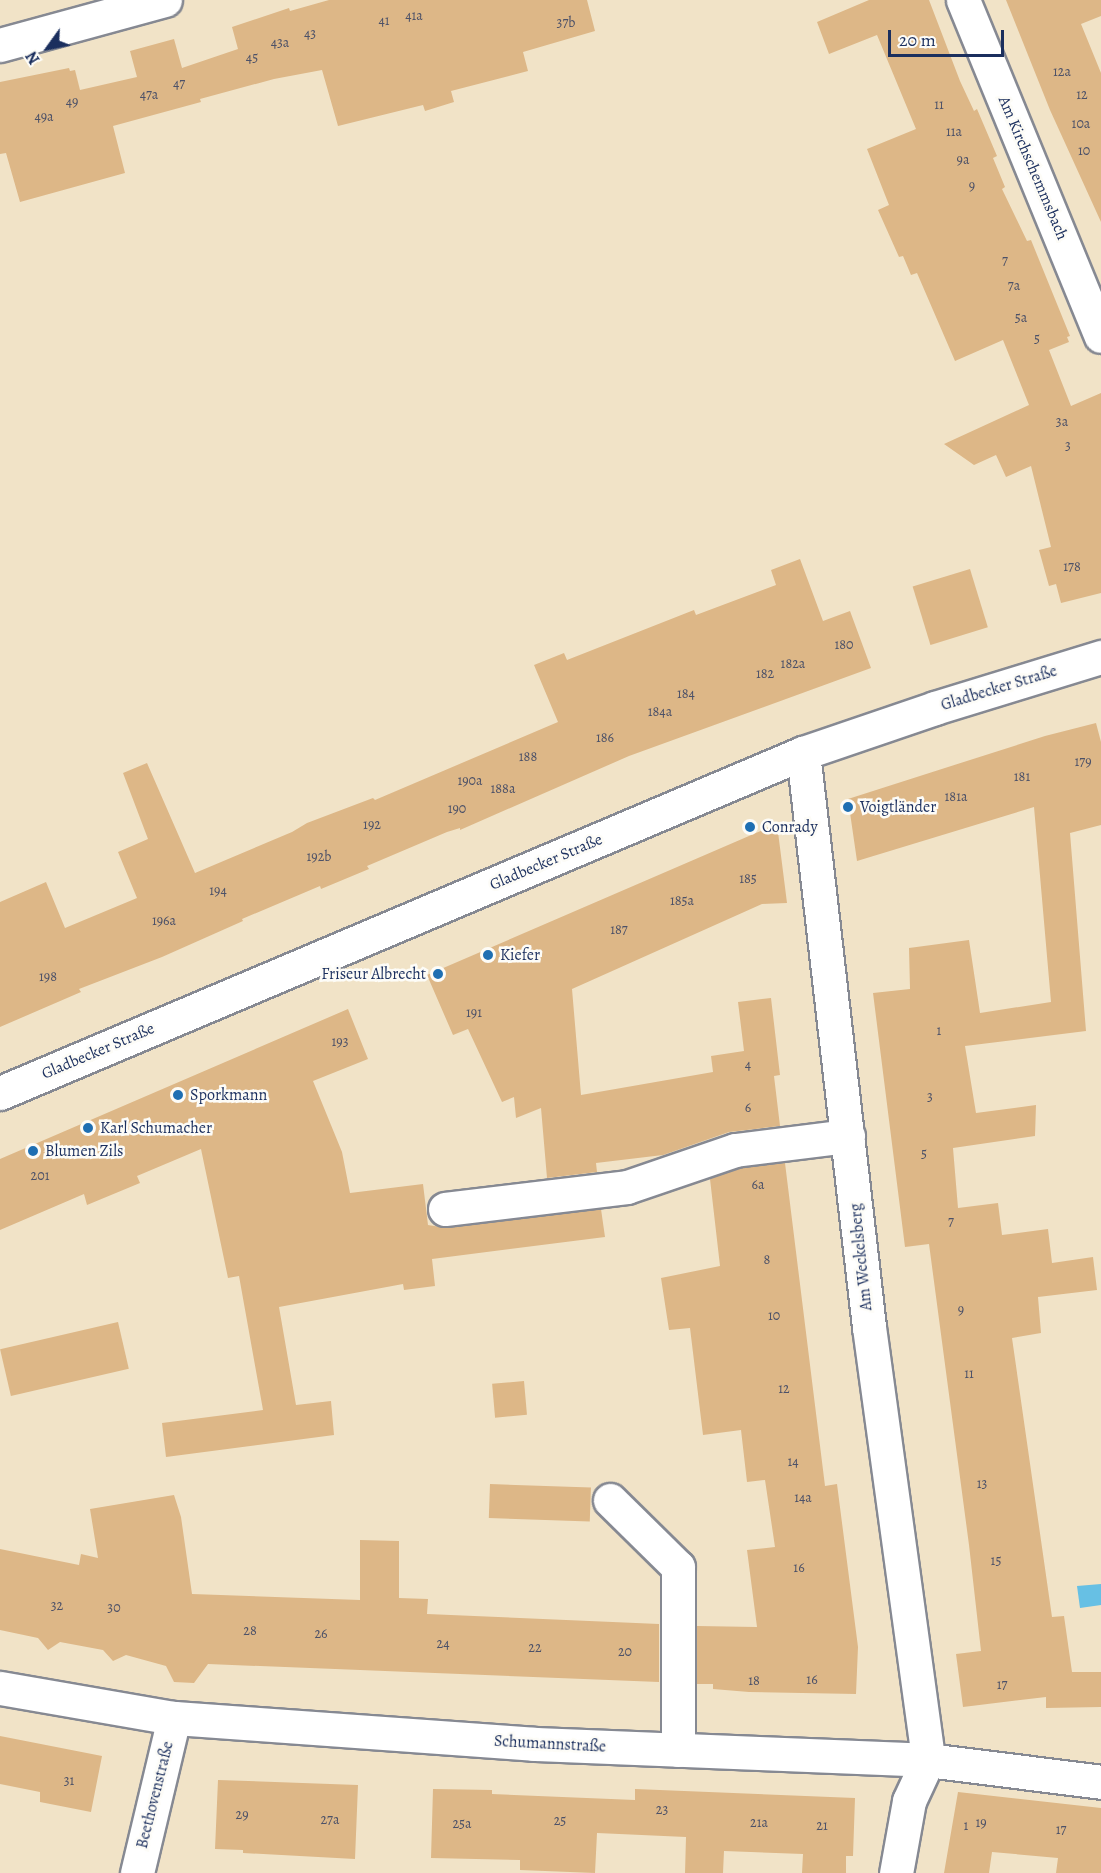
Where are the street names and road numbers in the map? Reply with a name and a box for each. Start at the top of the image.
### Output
street label: Am Kirchschemmsbach [994,93,1072,243]
street label: Gladbecker Straße [939,661,1059,715]
street label: Gladbecker Straße [487,830,605,894]
street label: Gladbecker Straße [39,1019,157,1083]
street label: Am Weckelsberg [846,1202,876,1312]
street label: Schumannstraße [493,1731,607,1757]
street label: Beethovenstraße [132,1739,178,1851]

